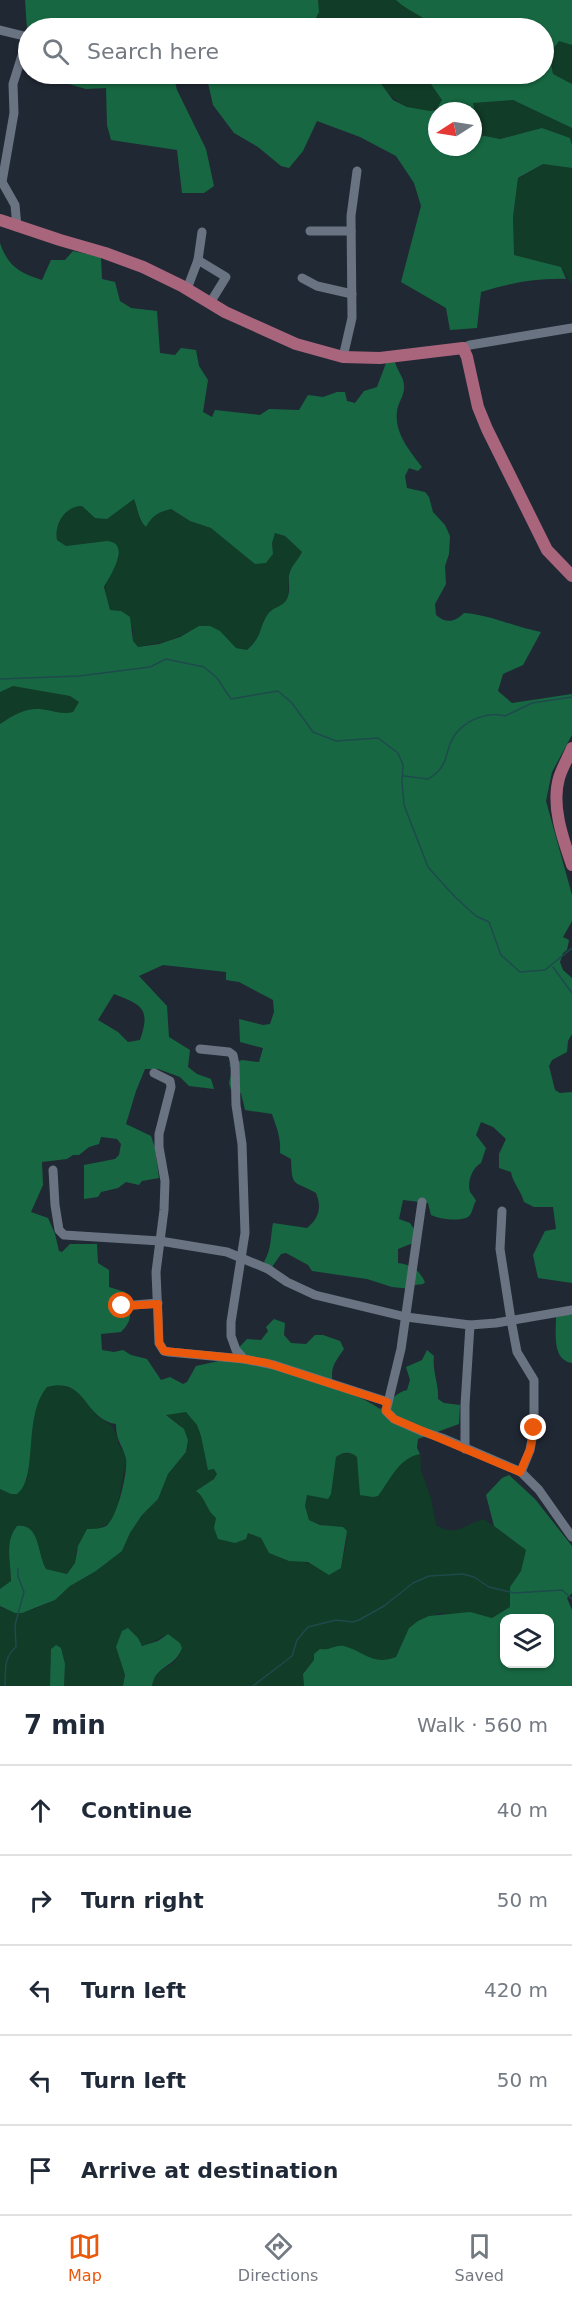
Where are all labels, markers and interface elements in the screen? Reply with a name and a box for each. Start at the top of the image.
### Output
search box [18,18,554,84]
icon: search [39,35,72,68]
text: Search here [87,39,219,64]
north arrow [428,102,482,156]
route start [108,1292,134,1318]
route end [520,1414,546,1440]
map controls [500,1614,554,1668]
button: layers [500,1614,554,1668]
text: 7 min [24,1710,106,1740]
text: Walk · 560 m [417,1713,548,1737]
icon: ahead [24,1794,57,1827]
text: Continue [81,1798,192,1823]
text: 40 m [497,1798,548,1822]
icon: right [24,1884,57,1917]
text: Turn right [81,1888,204,1913]
text: 50 m [497,1888,548,1912]
icon: left [24,1974,57,2007]
text: Turn left [81,1978,186,2003]
text: 420 m [484,1978,548,2002]
icon: left [24,2064,57,2097]
text: Turn left [81,2068,186,2093]
text: 50 m [497,2068,548,2092]
icon: arrive [24,2154,57,2187]
text: Arrive at destination [81,2158,338,2183]
tab: Map [68,2230,102,2285]
tab: Directions [238,2230,318,2285]
tab: Saved [455,2230,504,2285]

